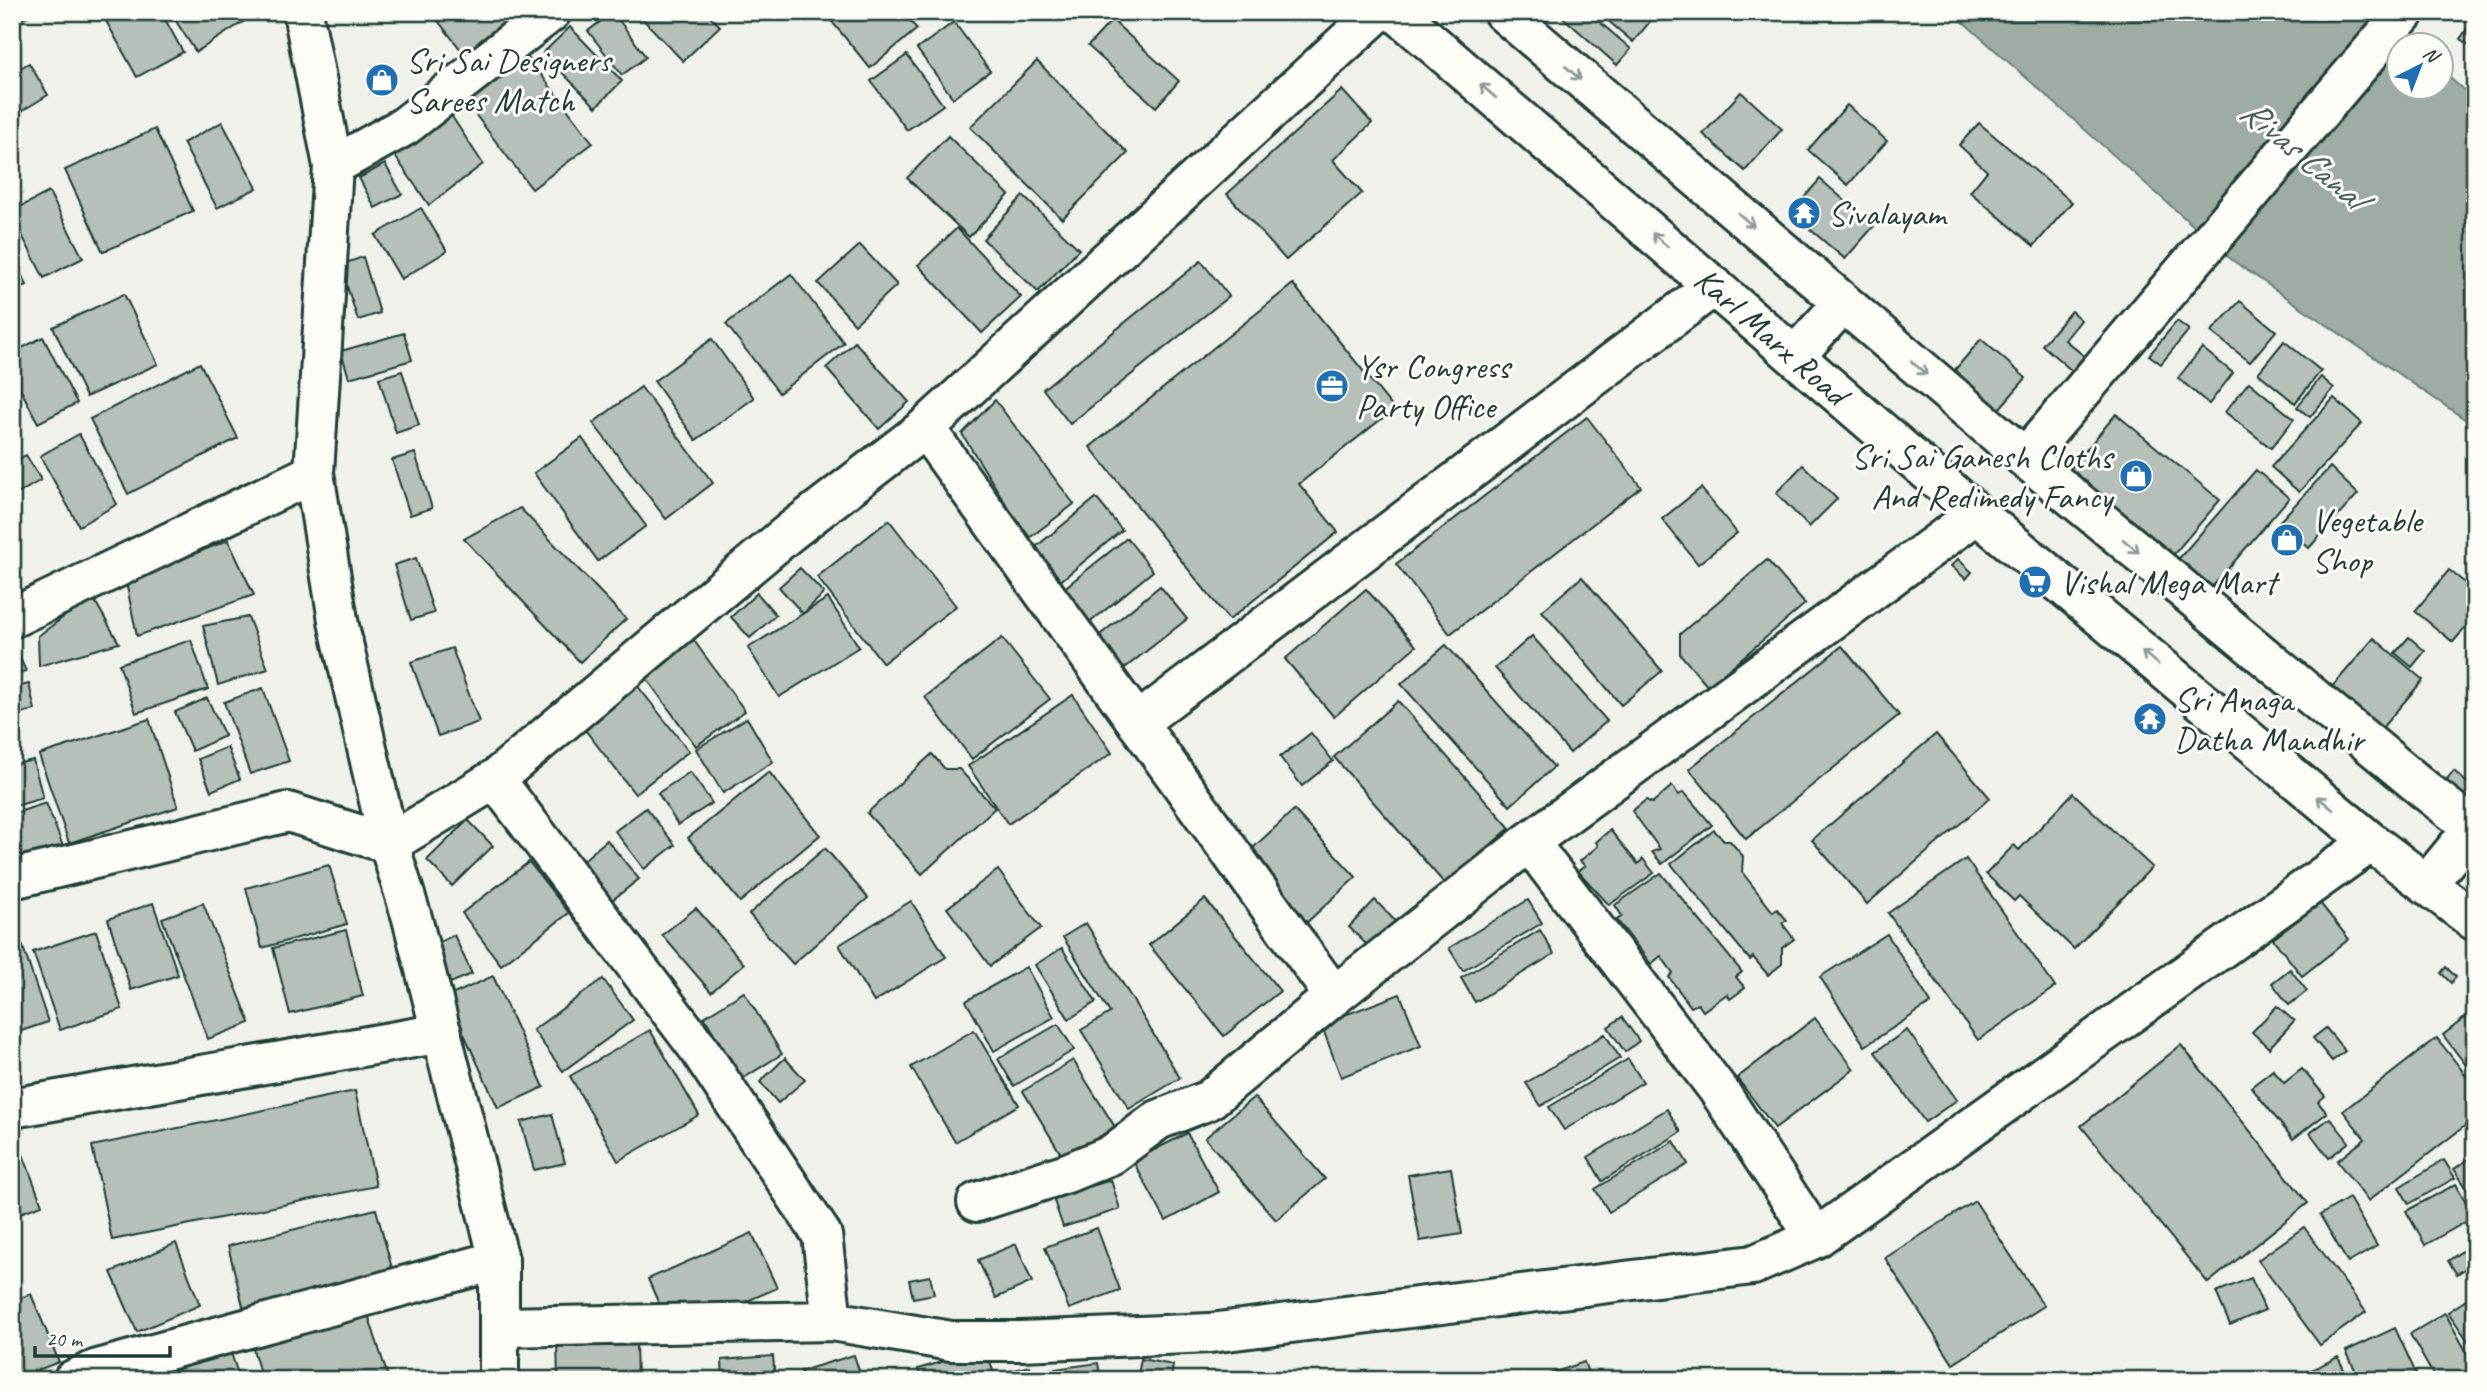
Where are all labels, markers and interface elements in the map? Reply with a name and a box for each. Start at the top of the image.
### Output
north arrow [2386,32,2456,102]
place label: Sri Sai Designers Sarees Match [406,38,614,123]
text: N [2418,41,2446,69]
shop icon: Sri Sai Designers Sarees Match [363,61,401,99]
one-way arrow [1564,65,1582,81]
one-way arrow [1479,83,1497,99]
water label: Rivas Canal [2231,87,2385,227]
place label: Sivalayam [1828,191,1949,236]
temple icon: Sivalayam [1785,194,1823,232]
one-way arrow [1737,212,1755,228]
one-way arrow [1651,232,1669,248]
street label: Karl Marx Road [1685,257,1861,418]
place label: Ysr Congress Party Office [1356,344,1513,429]
one-way arrow [1910,360,1928,376]
office icon: Ysr Congress Party Office [1313,367,1351,405]
place label: Sri Sai Ganesh Cloths And Redimedy Fancy [1851,434,2115,519]
shop icon: Sri Sai Ganesh Cloths And Redimedy Fancy [2117,457,2155,495]
place label: Vegetable Shop [2312,498,2424,583]
shop icon: Vegetable Shop [2268,521,2306,559]
one-way arrow [2121,538,2139,554]
place label: Vishal Mega Mart [2060,560,2281,605]
supermarket icon: Vishal Mega Mart [2016,563,2054,601]
one-way arrow [2141,650,2159,666]
place label: Sri Anaga Datha Mandhir [2174,677,2366,762]
temple icon: Sri Anaga Datha Mandhir [2131,700,2169,738]
one-way arrow [2316,795,2334,811]
scale bar [35,1315,170,1359]
text: 20 m [46,1326,84,1352]

